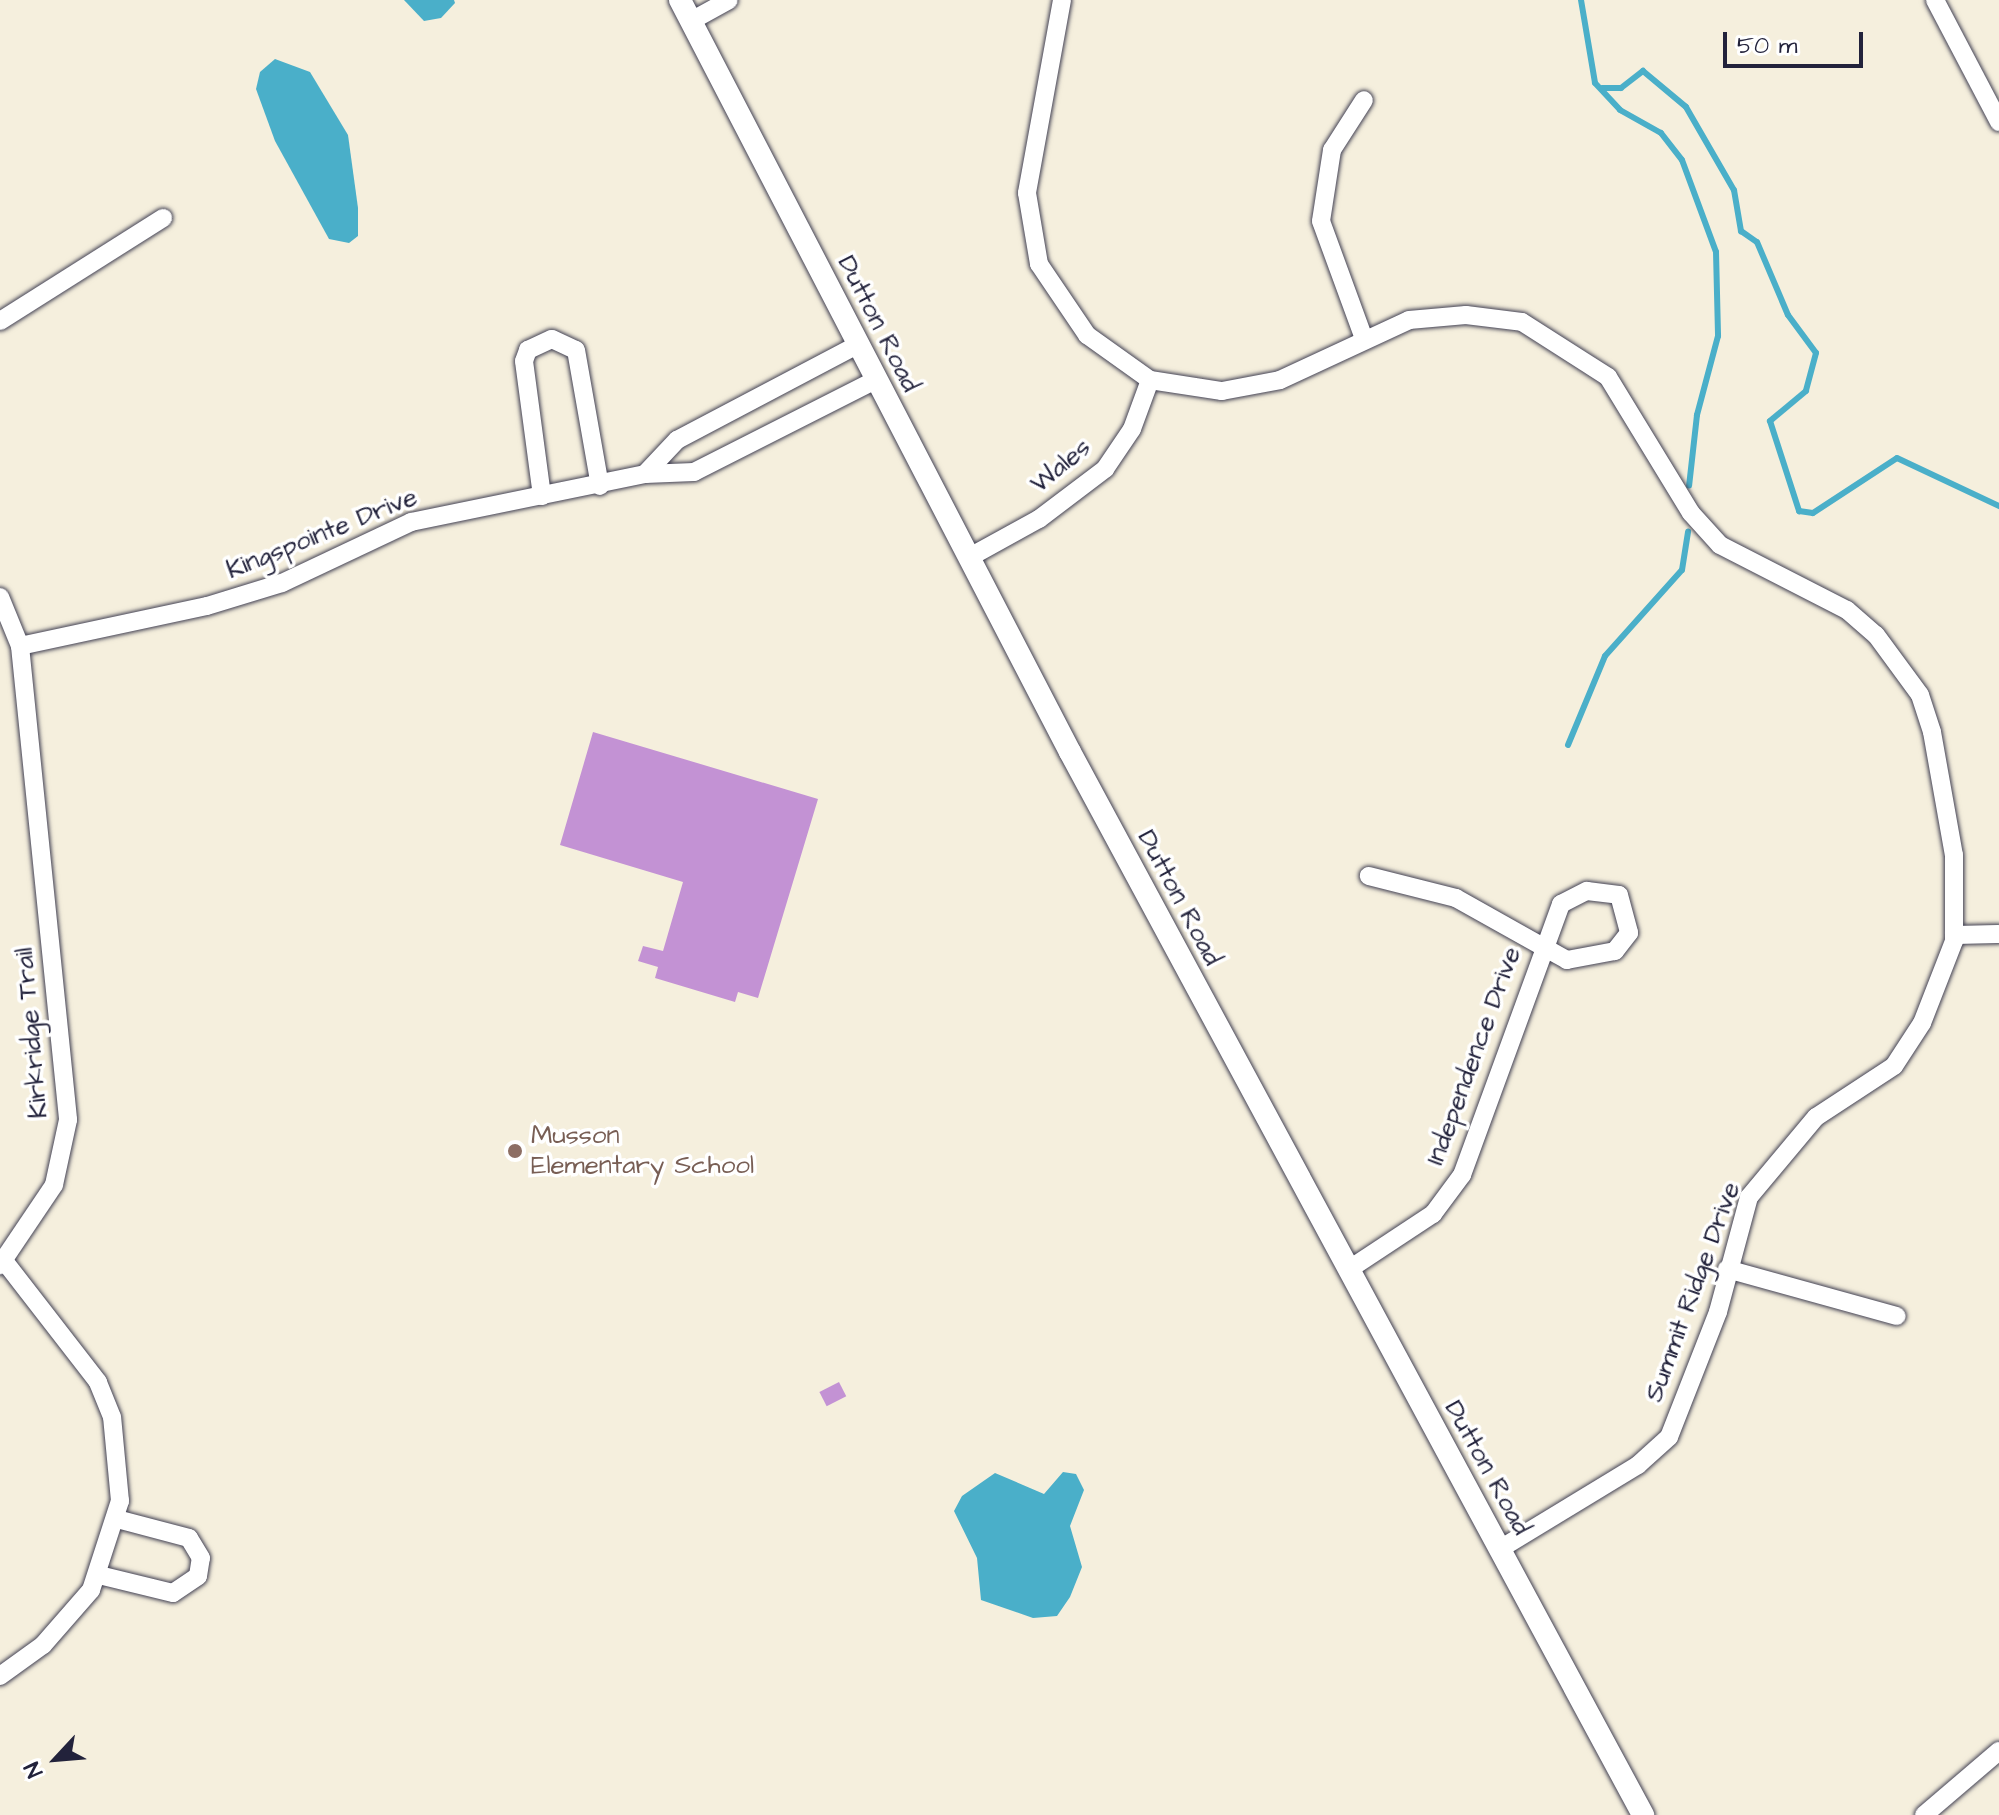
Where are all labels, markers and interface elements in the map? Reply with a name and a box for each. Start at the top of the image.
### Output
scale bar [1727,16,1867,66]
text: 50 m [1737,29,1797,63]
street label: Dutton Road [830,251,926,397]
street label: Wales [1025,432,1097,500]
street label: Kingspointe Drive [222,482,422,586]
street label: Dutton Road [1130,825,1228,971]
street label: Independence Drive [1420,943,1528,1169]
street label: Kirkridge Trail [9,946,55,1120]
place label: Musson Elementary School [531,1120,754,1182]
marker: Musson Elementary School [506,1142,524,1160]
street label: Summit Ridge Drive [1639,1178,1747,1406]
street label: Dutton Road [1437,1395,1537,1541]
north arrow [16,1719,96,1799]
text: N [17,1757,51,1783]

